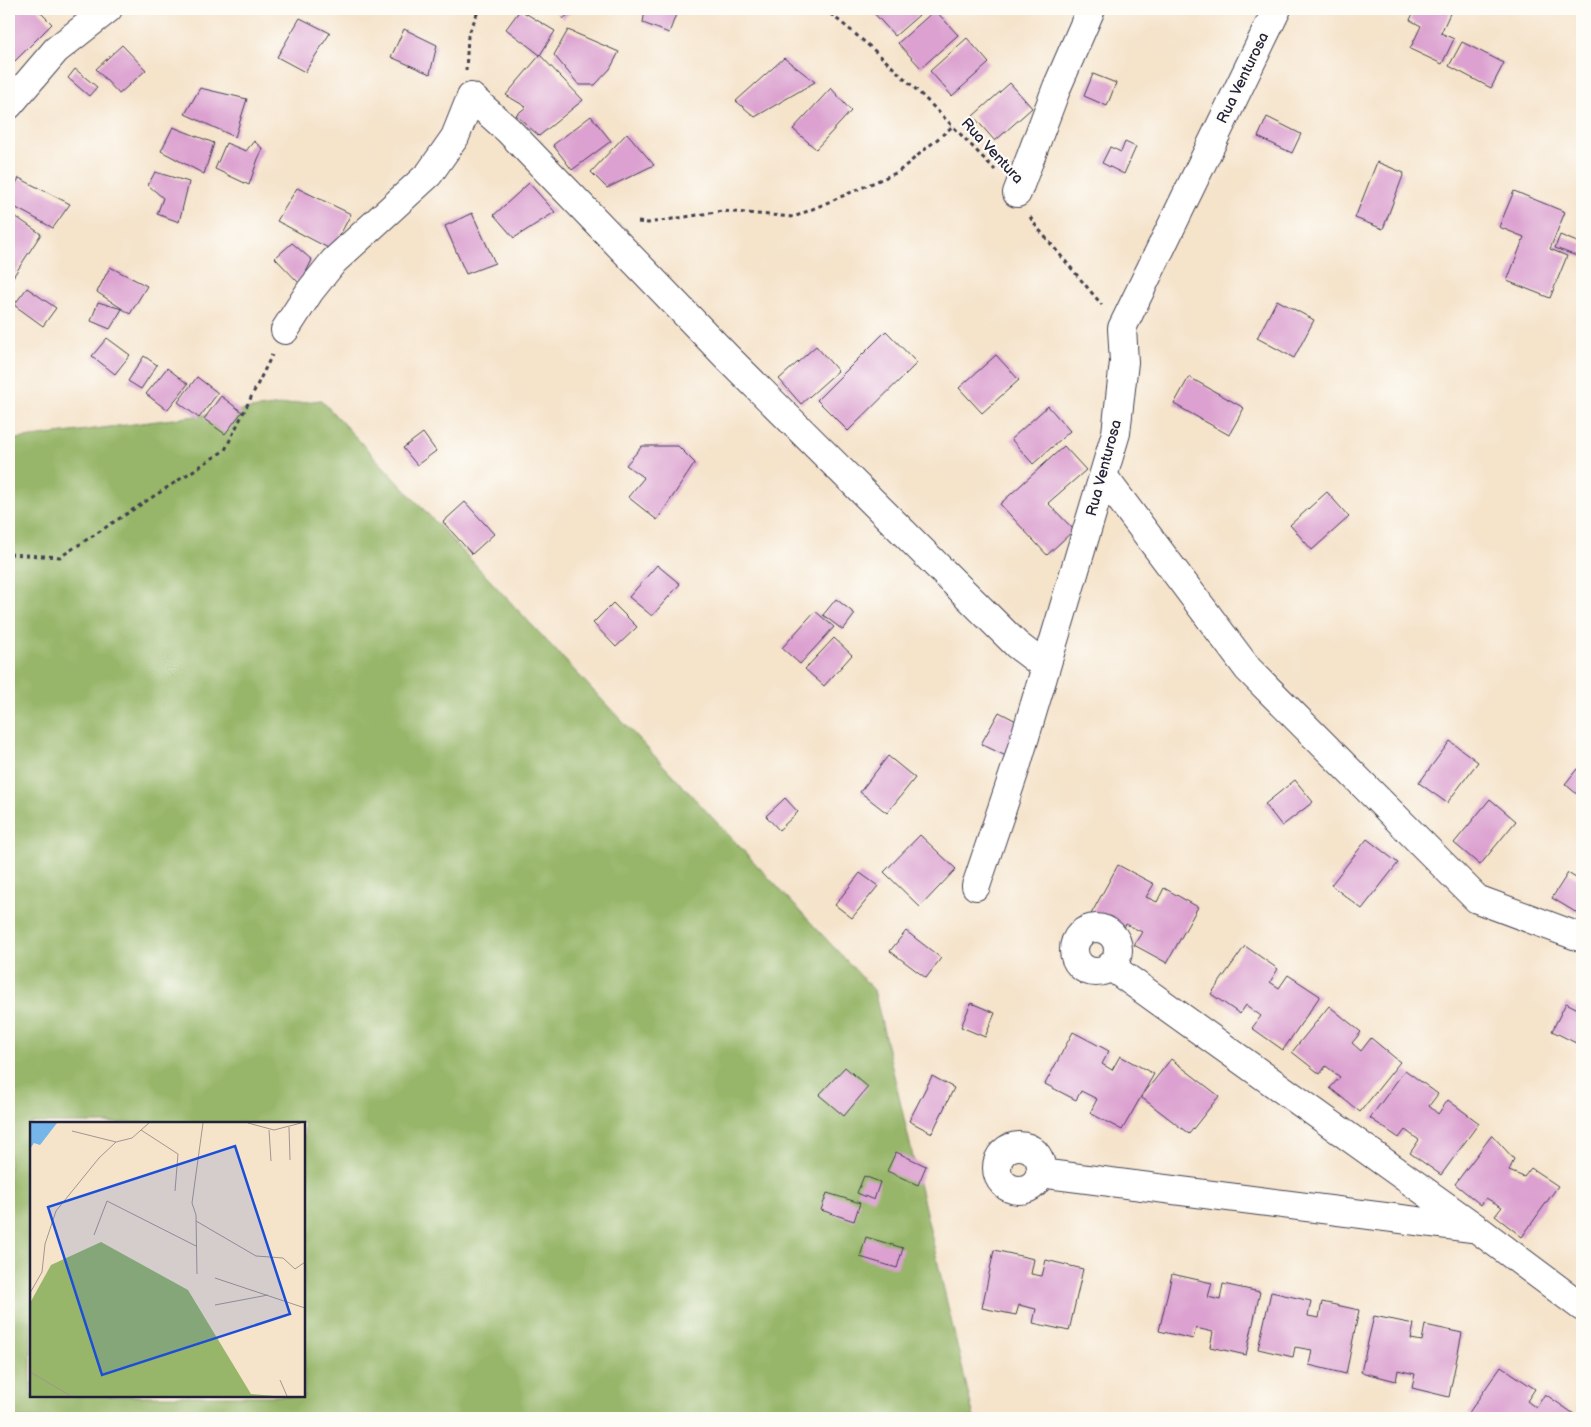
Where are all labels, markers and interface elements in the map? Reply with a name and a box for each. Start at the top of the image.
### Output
street label: Rua Venturosa [1213,29,1273,127]
street label: Rua Ventura [957,114,1027,188]
street label: Rua Venturosa [1082,418,1126,518]
inset map [30,1122,305,1397]

